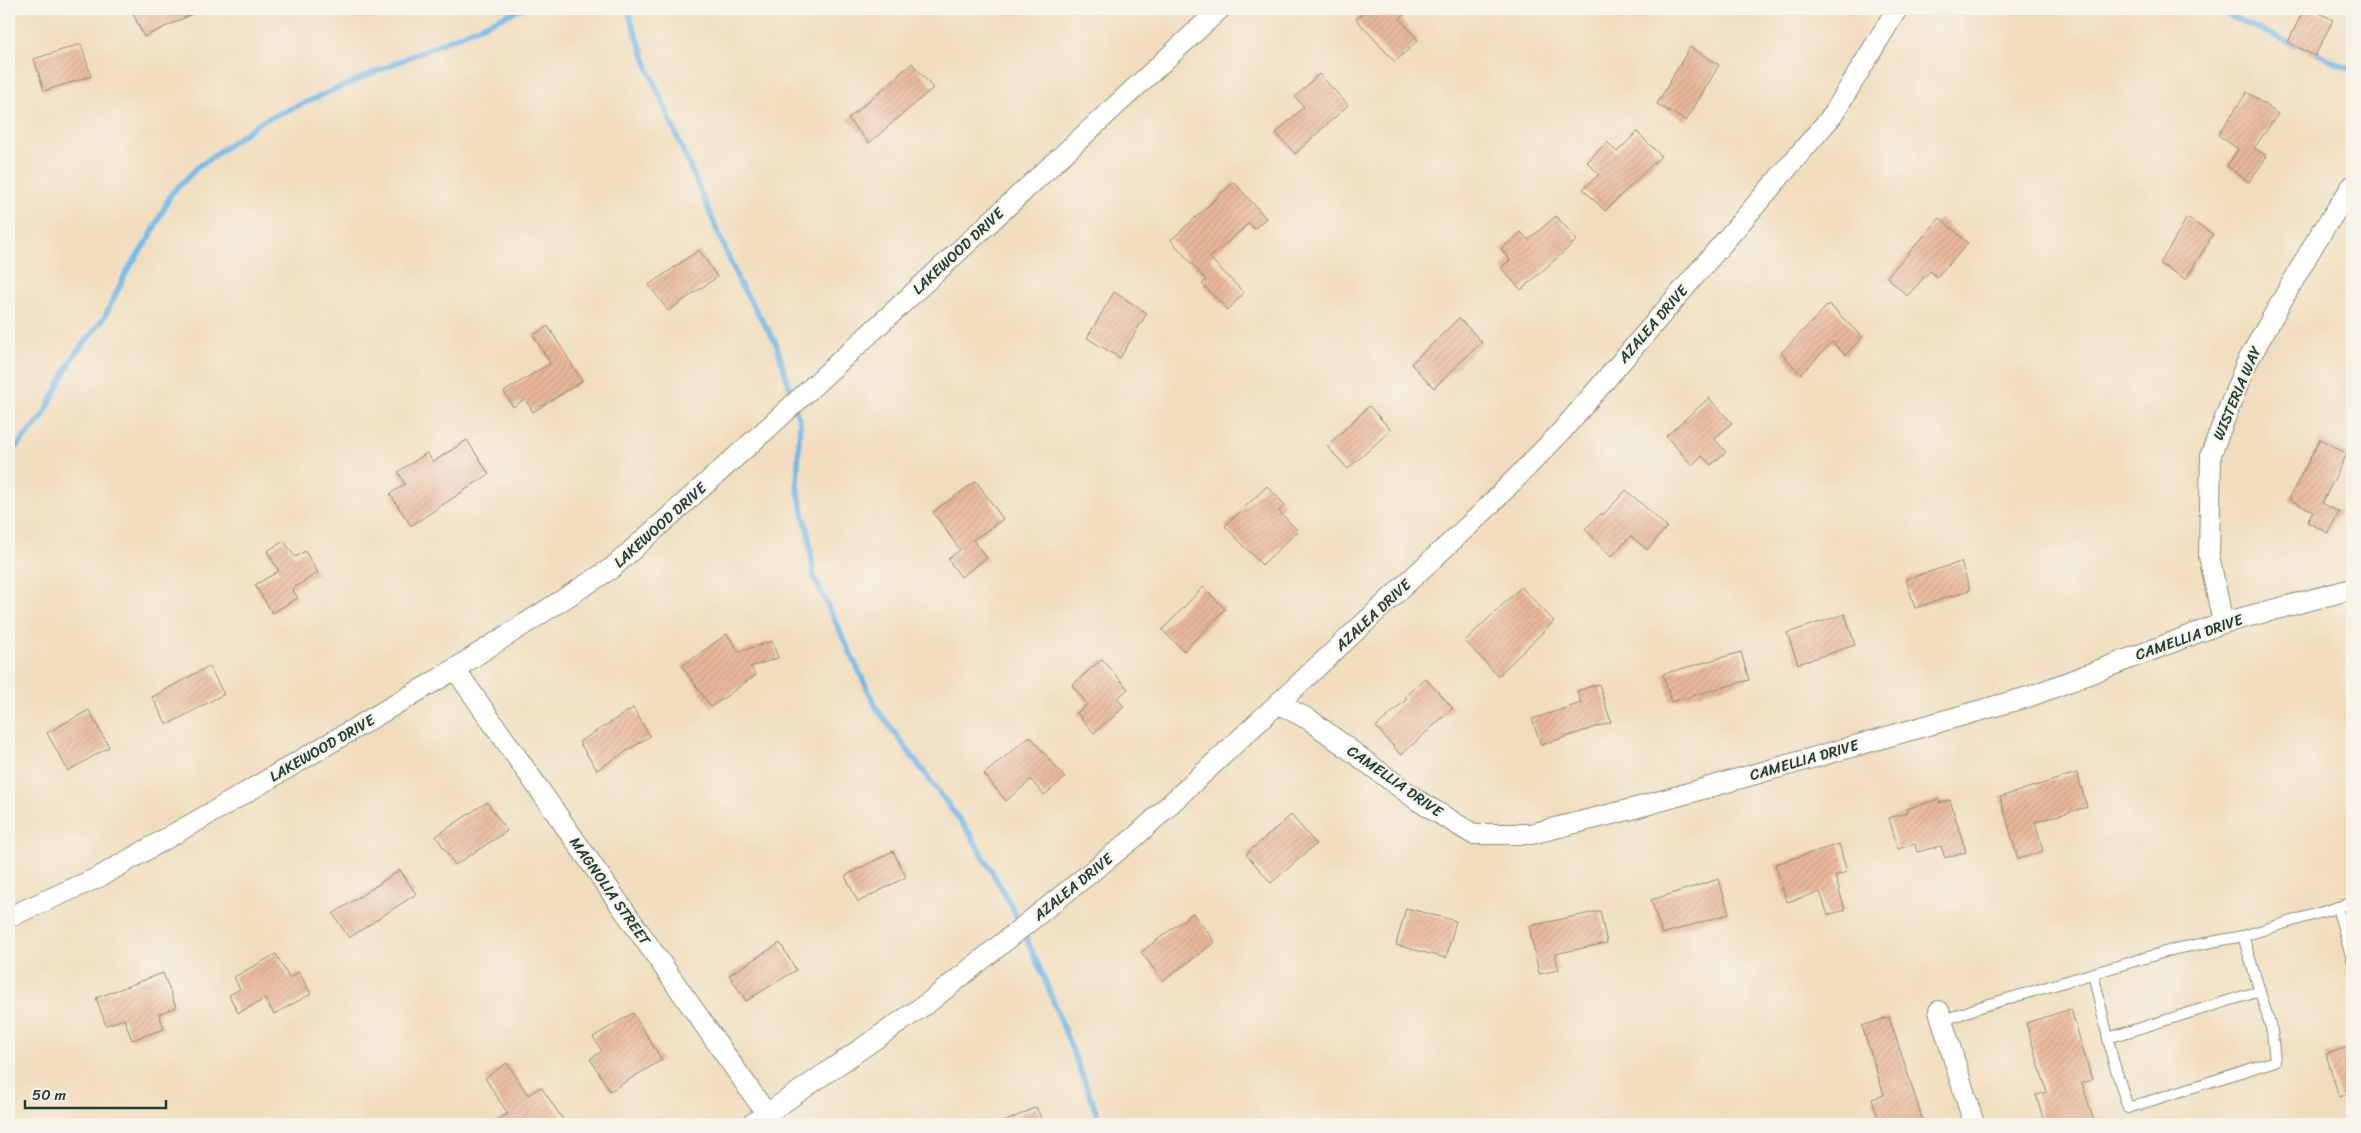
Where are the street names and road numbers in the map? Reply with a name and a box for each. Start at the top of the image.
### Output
street label: LAKEWOOD DRIVE [906,200,1011,301]
street label: AZALEA DRIVE [1611,278,1696,370]
street label: WISTERIA WAY [2205,341,2269,444]
street label: LAKEWOOD DRIVE [607,475,714,574]
street label: AZALEA DRIVE [1328,571,1418,658]
street label: CAMELLIA DRIVE [2132,606,2248,668]
street label: LAKEWOOD DRIVE [264,706,381,789]
street label: CAMELLIA DRIVE [1746,732,1863,788]
street label: CAMELLIA DRIVE [1342,738,1450,825]
street label: MAGNOLIA STREET [563,831,658,952]
street label: AZALEA DRIVE [1027,845,1120,928]

